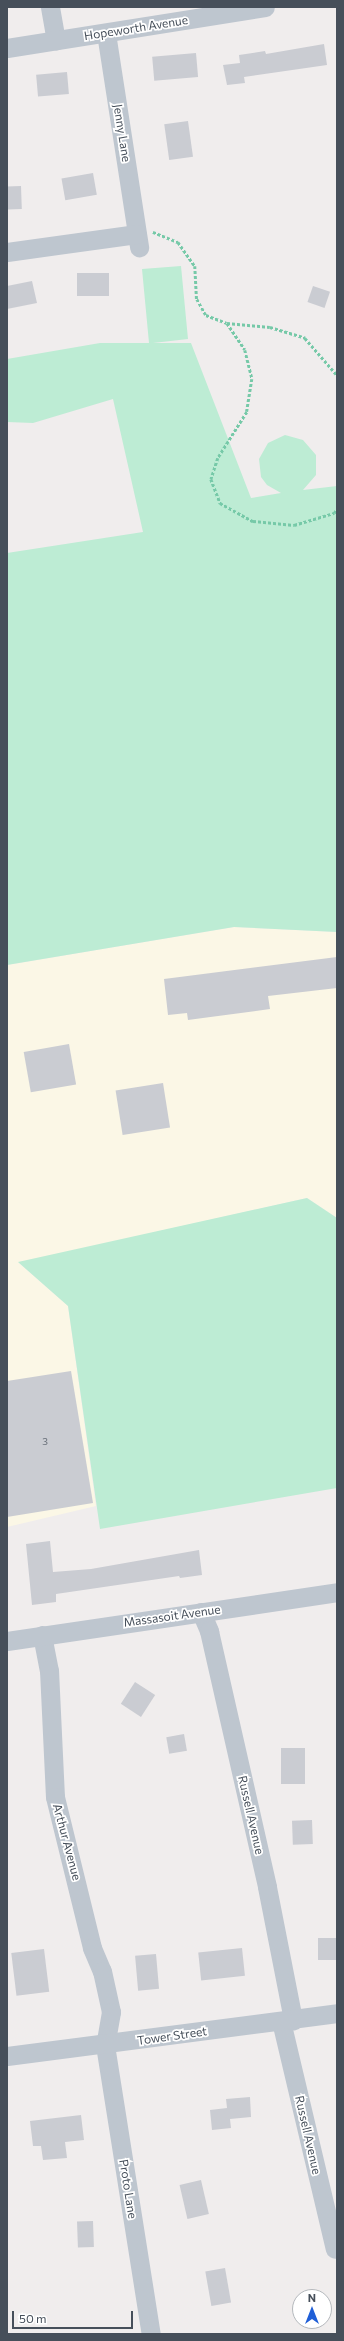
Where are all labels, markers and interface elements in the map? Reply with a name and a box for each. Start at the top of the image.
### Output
street label: Hopeworth Avenue [83,13,189,43]
street label: Jenny Lane [110,103,134,163]
house number: 3 [42,1436,48,1448]
street label: Massasoit Avenue [123,1602,221,1630]
street label: Russell Avenue [235,1774,267,1856]
street label: Arthur Avenue [50,1802,84,1882]
street label: Tower Street [136,2024,208,2048]
street label: Russell Avenue [292,2094,324,2176]
street label: Proto Lane [116,2158,140,2220]
north arrow [292,2289,332,2329]
text: N [308,2291,316,2304]
scale bar [14,2303,135,2329]
text: 50 m [19,2311,47,2325]

